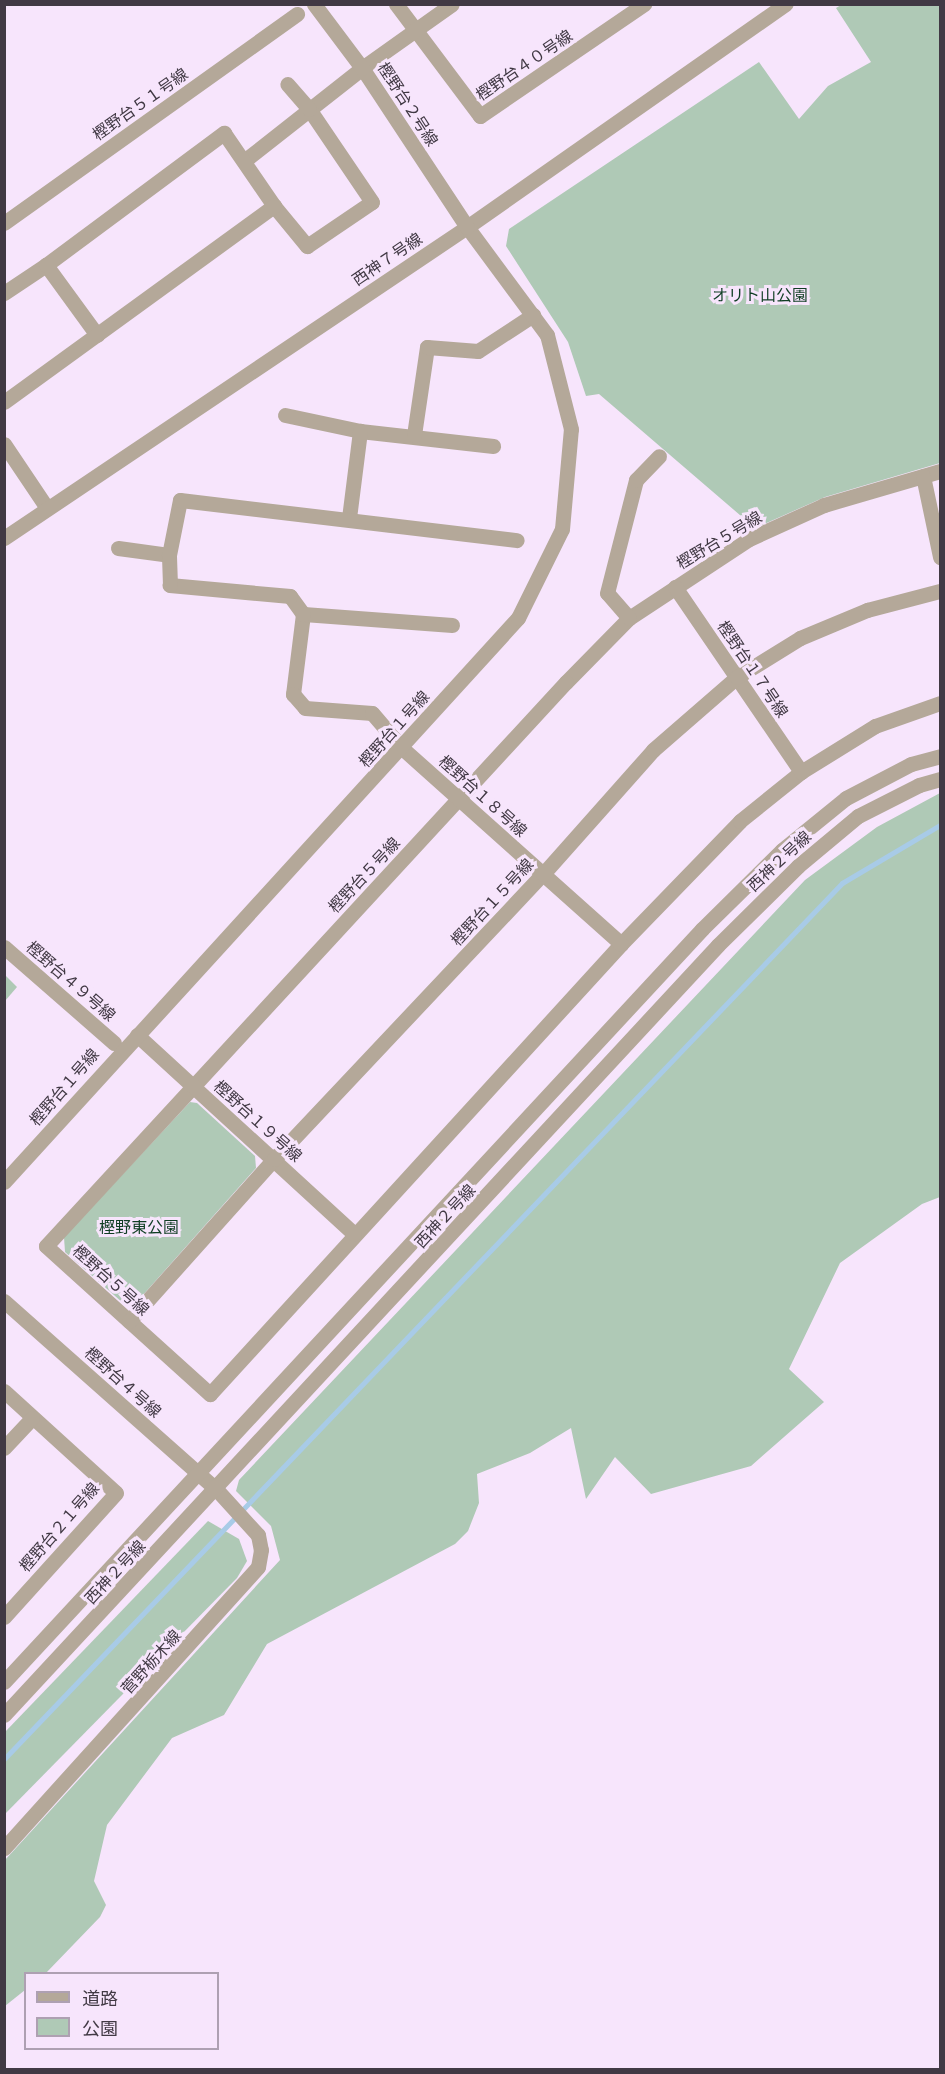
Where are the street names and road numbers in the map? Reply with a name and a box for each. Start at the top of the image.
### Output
street label: 樫野台４０号線 [472,26,576,104]
street label: 樫野台２号線 [374,59,442,149]
street label: 樫野台５１号線 [89,64,191,144]
street label: 西神７号線 [348,229,426,289]
street label: 樫野台５号線 [673,507,765,573]
street label: 樫野台１７号線 [714,617,792,721]
street label: 樫野台１号線 [355,687,433,771]
street label: 樫野台１８号線 [435,751,531,841]
street label: 西神２号線 [743,827,815,895]
street label: 樫野台５号線 [324,833,404,917]
street label: 樫野台１５号線 [447,854,537,950]
street label: 樫野台４９号線 [22,937,120,1025]
street label: 樫野台１号線 [25,1044,103,1130]
street label: 樫野台１９号線 [210,1076,306,1166]
street label: 西神２号線 [411,1180,479,1252]
street label: 樫野台５号線 [69,1241,153,1319]
street label: 樫野台４号線 [81,1343,165,1421]
street label: 樫野台２１号線 [15,1478,103,1576]
street label: 西神２号線 [81,1536,149,1608]
street label: 菅野栃木線 [117,1626,185,1698]

